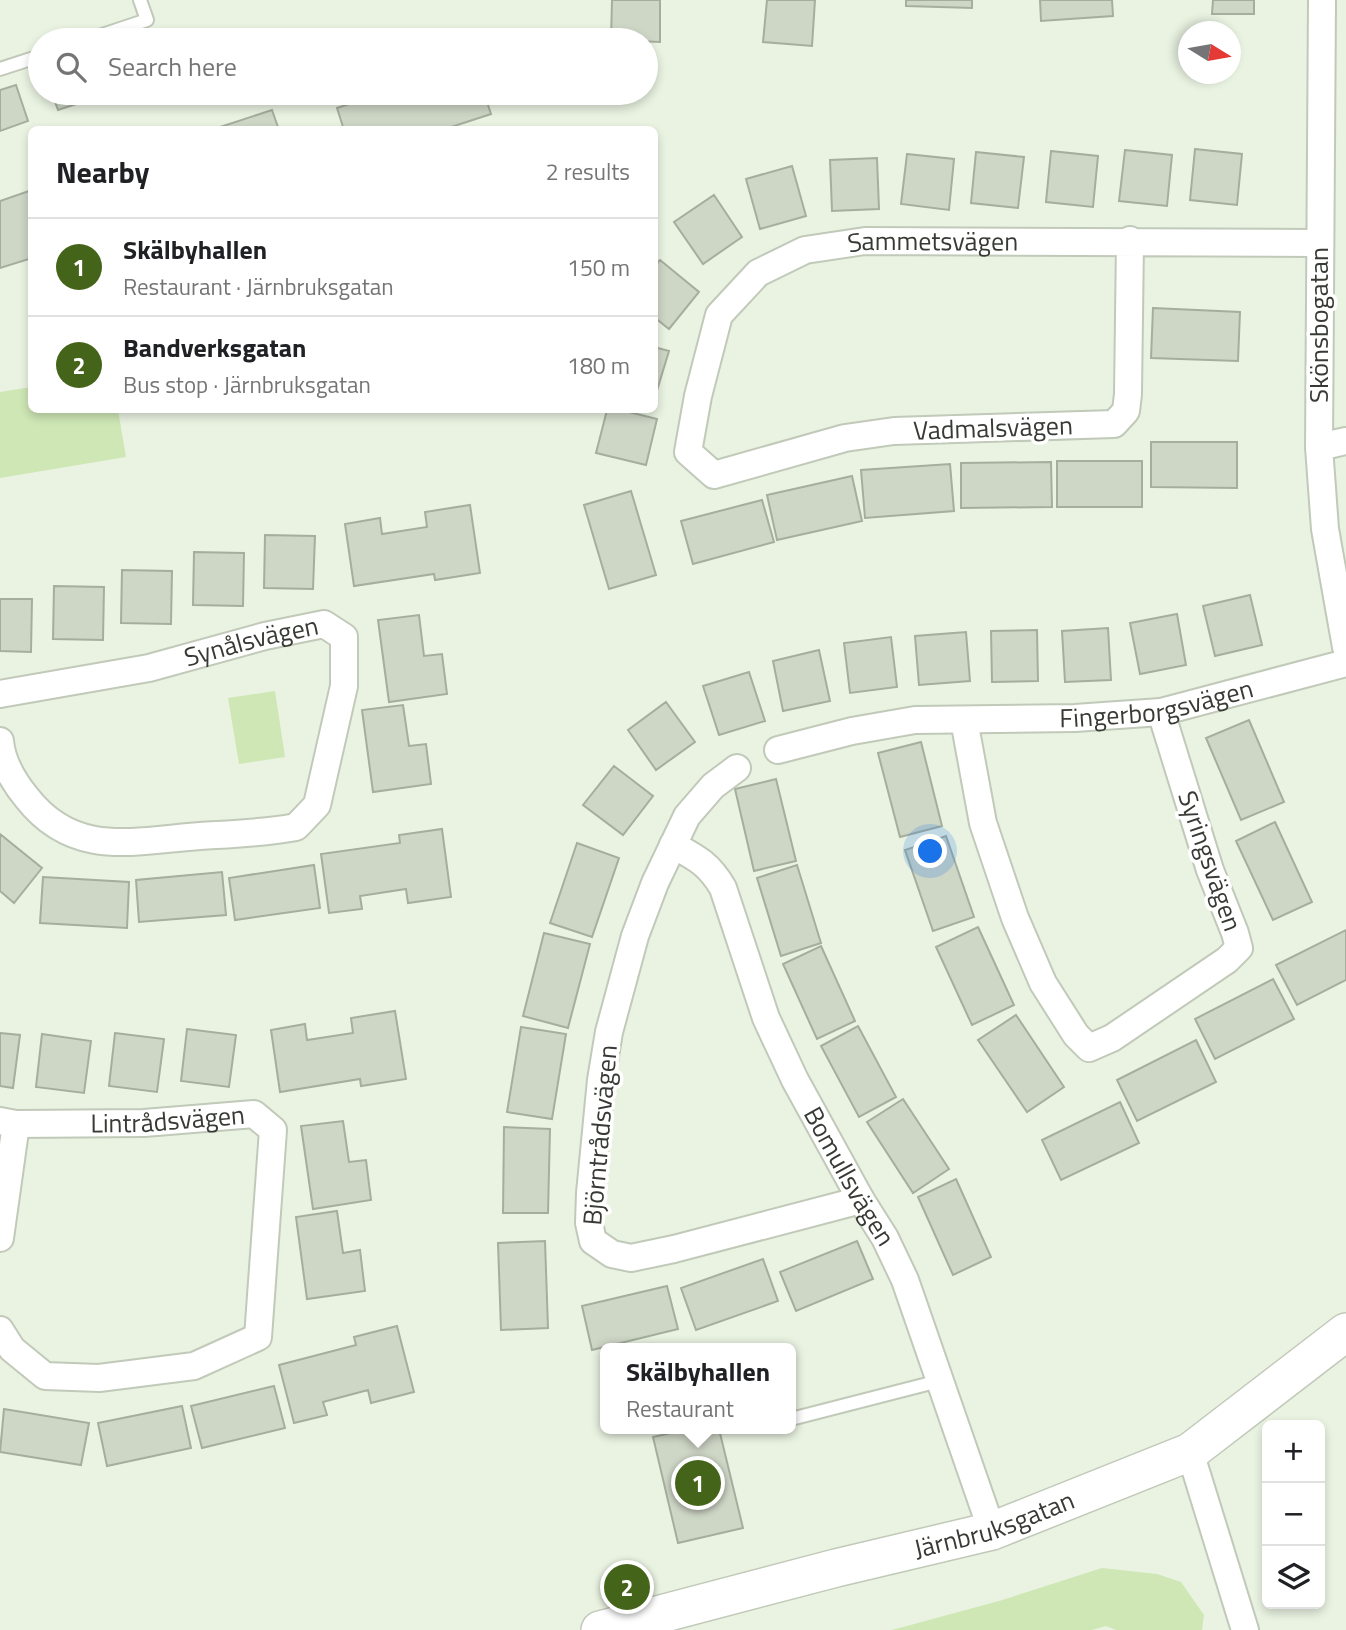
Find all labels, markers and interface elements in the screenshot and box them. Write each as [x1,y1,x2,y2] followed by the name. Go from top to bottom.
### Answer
[1178,21,1241,84] north arrow
[28,28,658,105] search box
[108,47,237,86] text: Search here
[52,48,90,86] icon: search
[56,149,149,195] text: Nearby
[546,154,630,189] text: 2 results
[845,221,1018,262] street label: Sammetsvägen
[123,230,267,269] text: Skälbyhallen
[1299,247,1338,403] street label: Skönsbogatan
[73,250,85,285] text: 1
[567,250,630,285] text: 150 m
[123,269,394,304] text: Restaurant · Järnbruksgatan
[123,328,306,367] text: Bandverksgatan
[73,348,85,383] text: 2
[567,348,630,383] text: 180 m
[123,367,371,402] text: Bus stop · Järnbruksgatan
[913,405,1073,450] street label: Vadmalsvägen
[180,606,322,676] street label: Synålsvägen
[1059,668,1257,737] street label: Fingerborgsvägen
[1168,785,1253,936] street label: Syringsvägen
[913,834,947,868] your location
[572,1043,627,1227] street label: Björntrådsvägen
[90,1095,246,1142] street label: Lintrådsvägen
[794,1099,905,1253] street label: Bomullsvägen
[600,1343,796,1434] popup
[626,1352,770,1391] text: Skälbyhallen
[626,1391,734,1426] text: Restaurant
[1262,1420,1325,1609] map controls
[1262,1420,1325,1483] button: +
[675,1457,721,1509] pin: 1
[910,1480,1080,1568] street label: Järnbruksgatan
[1262,1483,1325,1546] button: −
[1262,1546,1325,1609] button: layers
[604,1561,650,1613] pin: 2

